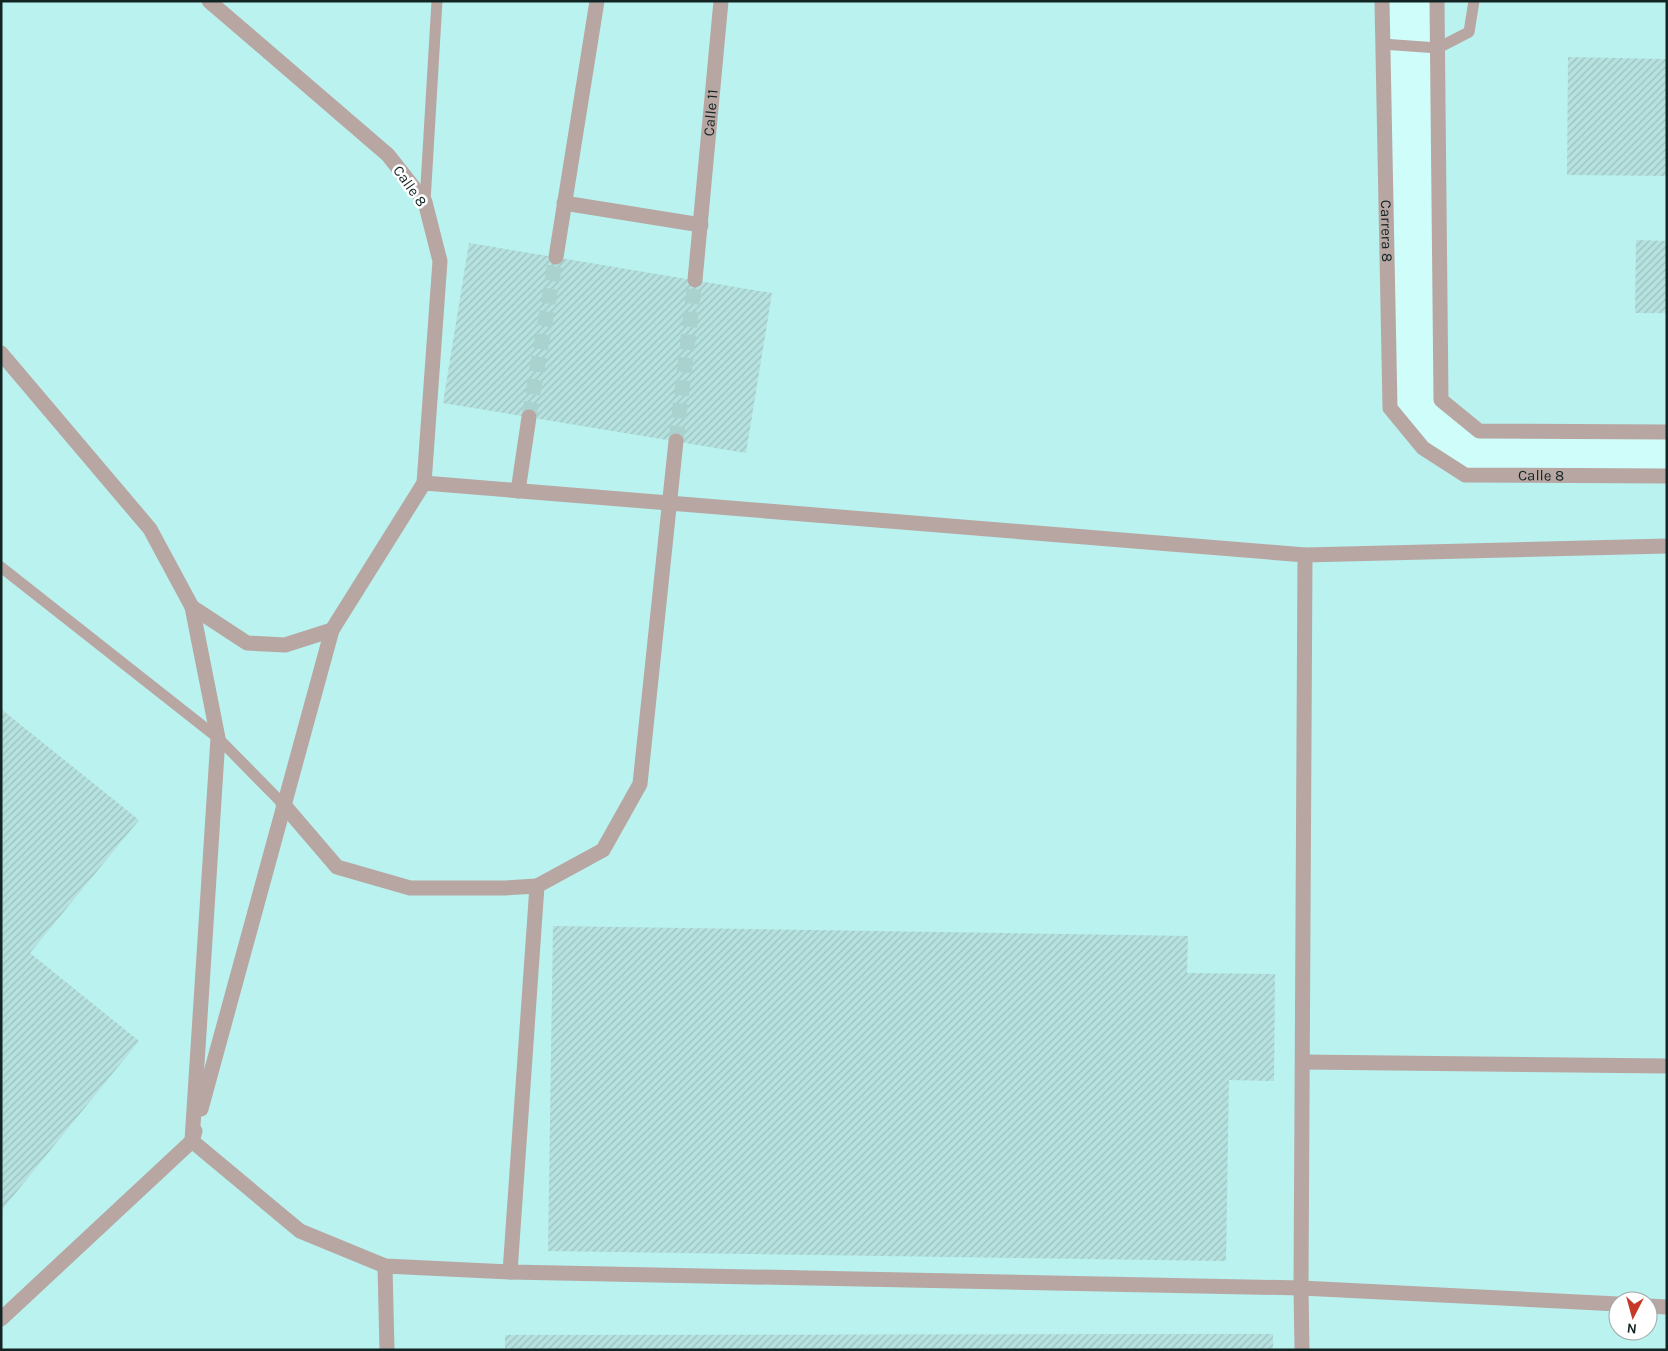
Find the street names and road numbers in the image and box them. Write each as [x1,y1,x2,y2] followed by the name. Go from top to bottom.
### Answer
[699,88,722,137] street label: Calle 11
[389,162,431,210] street label: Calle 8
[1377,200,1396,262] street label: Carrera 8
[1518,466,1564,484] street label: Calle 8

